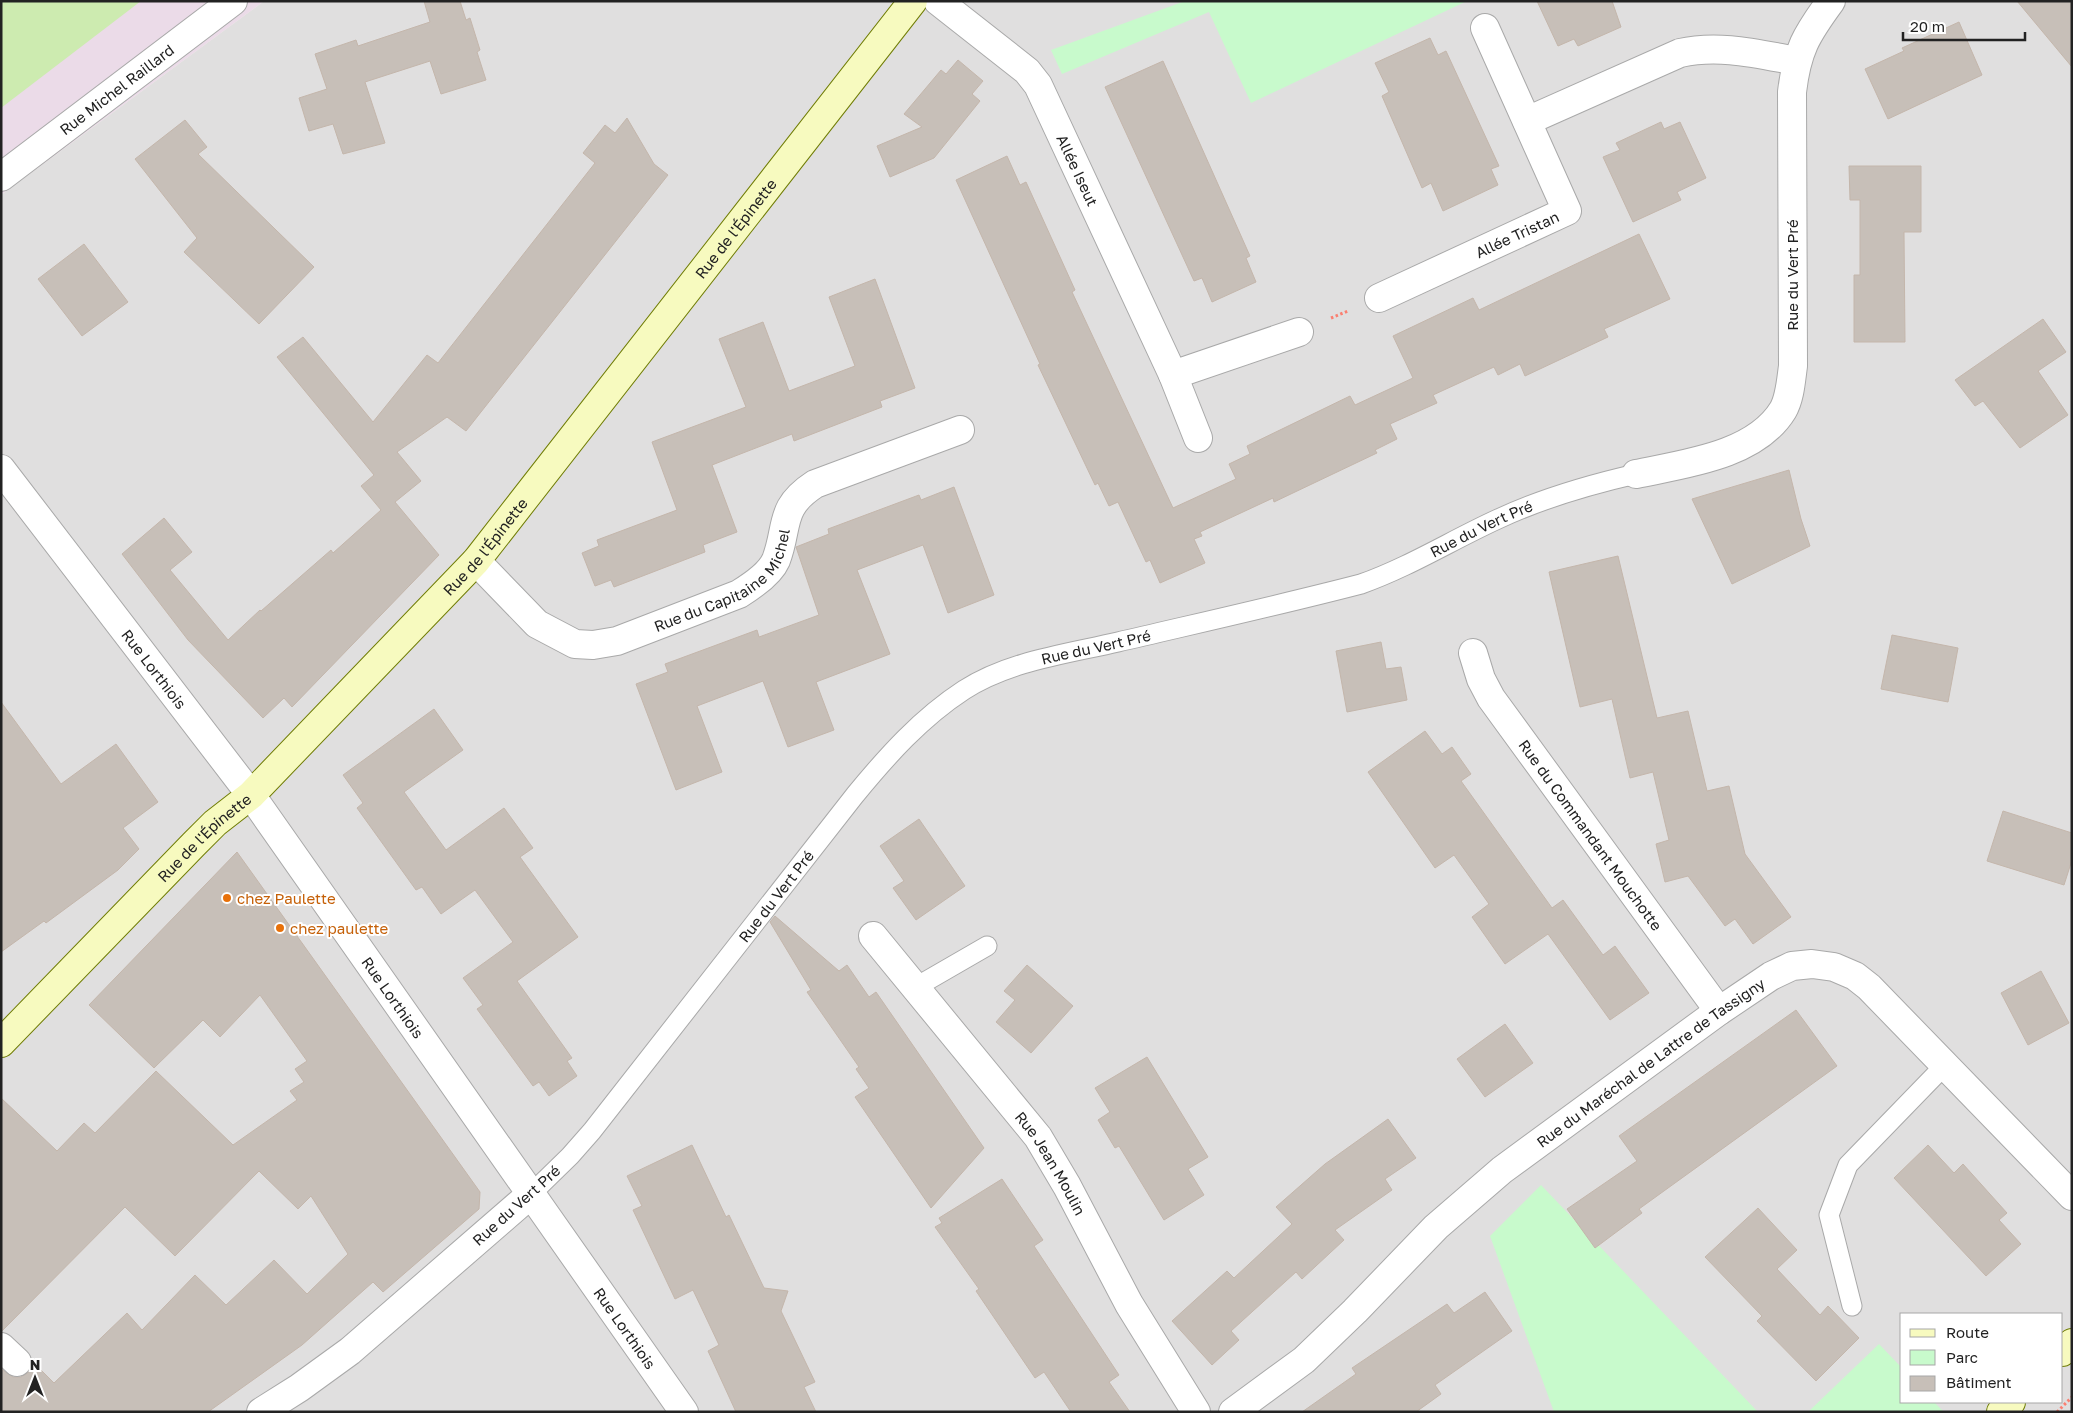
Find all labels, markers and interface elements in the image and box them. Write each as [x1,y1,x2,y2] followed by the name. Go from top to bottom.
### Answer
[1903,10,2026,42] scale bar
[1910,17,1945,35] text: 20 m
[56,40,177,138] street label: Rue Michel Raillard
[1053,132,1102,209] street label: Allée Iseut
[691,175,780,282] street label: Rue de l'Épinette
[1472,207,1562,261] street label: Allée Tristan
[1783,219,1801,331] street label: Rue du Vert Pré
[439,494,531,599] street label: Rue de l'Épinette
[1427,496,1535,561] street label: Rue du Vert Pré
[651,527,793,635] street label: Rue du Capitaine Michel
[118,626,191,712] street label: Rue Lorthiois
[1039,626,1153,668] street label: Rue du Vert Pré
[1515,736,1666,934] street label: Rue du Commandant Mouchotte
[153,789,255,885] street label: Rue de l'Épinette
[734,846,817,946] street label: Rue du Vert Pré
[237,889,336,907] place label: chez Paulette
[221,892,233,904] marker: chez Paulette
[290,919,388,937] place label: chez paulette
[274,922,286,934] marker: chez paulette
[358,953,428,1042] street label: Rue Lorthiois
[1533,974,1768,1151] street label: Rue du Maréchal de Lattre de Tassigny
[1012,1108,1090,1218] street label: Rue Jean Moulin
[469,1161,564,1249] street label: Rue du Vert Pré
[590,1284,660,1372] street label: Rue Lorthiois
[1900,1313,2063,1403] legend
[1946,1323,1989,1341] text: Route
[1946,1348,1978,1366] text: Parc
[10,1353,60,1403] north arrow
[30,1356,40,1373] text: N
[1946,1373,2011,1391] text: Bâtiment

